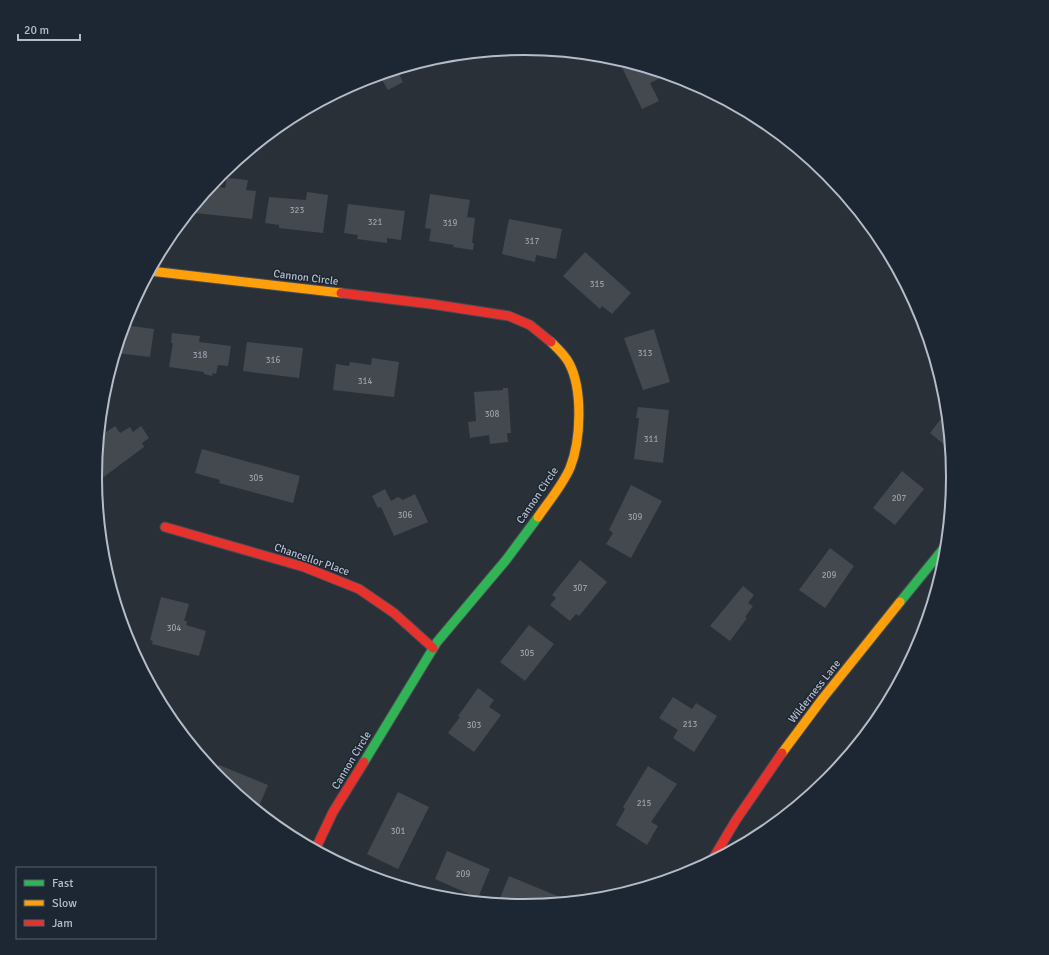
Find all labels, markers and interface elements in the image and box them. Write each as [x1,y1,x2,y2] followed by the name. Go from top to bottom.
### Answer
[18,16,80,42] scale bar
[24,23,49,38] text: 20 m
[290,205,304,216] house number: 323
[368,217,382,228] house number: 321
[443,218,457,229] house number: 319
[525,236,539,247] house number: 317
[273,267,339,288] street label: Cannon Circle
[590,279,604,290] house number: 315
[638,348,652,359] house number: 313
[193,350,207,361] house number: 318
[266,355,280,366] house number: 316
[358,376,372,387] house number: 314
[485,409,499,420] house number: 308
[644,434,658,445] house number: 311
[514,464,561,526] street label: Cannon Circle
[249,473,263,484] house number: 305
[892,493,906,504] house number: 207
[398,510,412,521] house number: 306
[628,512,642,523] house number: 309
[272,540,351,578] street label: Chancellor Place
[822,570,836,581] house number: 209
[573,583,587,594] house number: 307
[167,623,181,634] house number: 304
[520,648,534,659] house number: 305
[786,657,843,726] street label: Wilderness Lane
[683,719,697,730] house number: 213
[467,720,481,731] house number: 303
[329,729,374,792] street label: Cannon Circle
[637,798,651,809] house number: 215
[391,826,405,837] house number: 301
[16,867,156,939] legend
[456,869,470,880] house number: 209
[52,876,73,891] text: Fast
[52,896,77,911] text: Slow
[52,916,73,931] text: Jam

